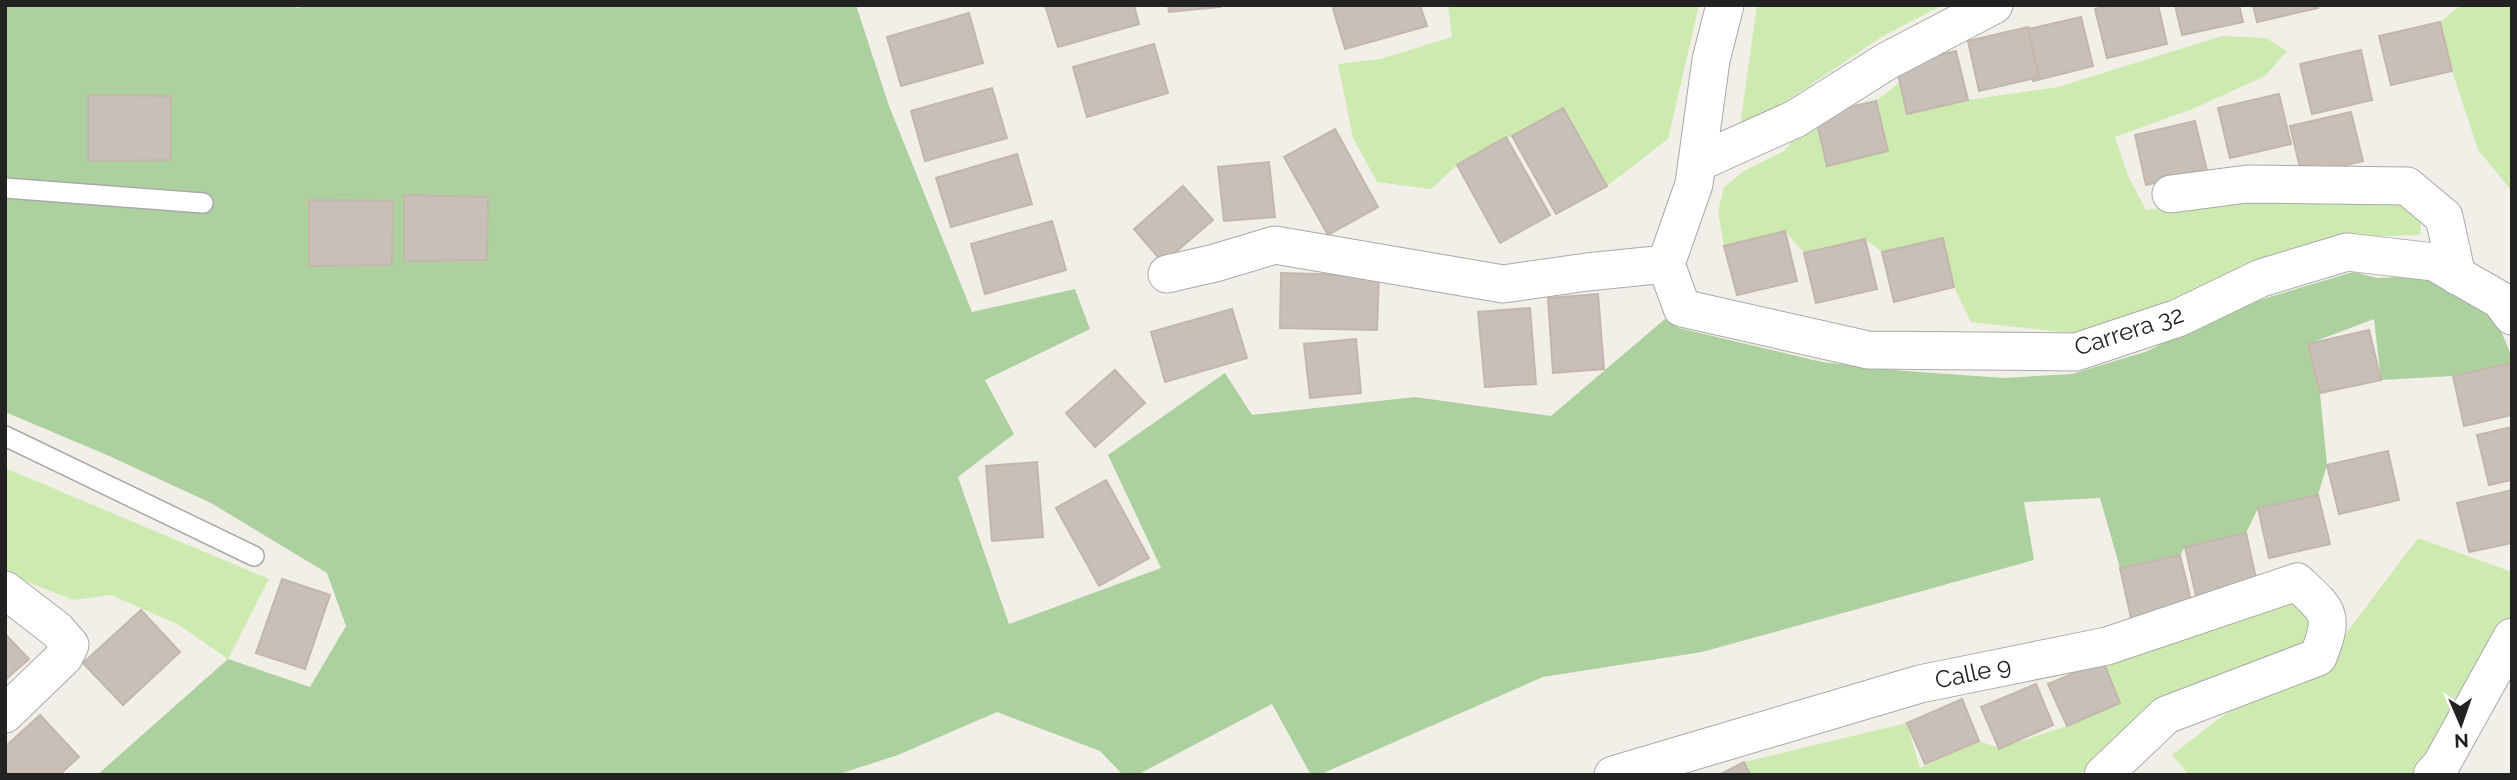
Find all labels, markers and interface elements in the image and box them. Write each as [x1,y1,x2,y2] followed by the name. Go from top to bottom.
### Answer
[2071,299,2187,362] street label: Carrera 32
[1932,650,2014,695] street label: Calle 9
[2426,689,2496,759] north arrow
[2454,730,2469,752] text: N

